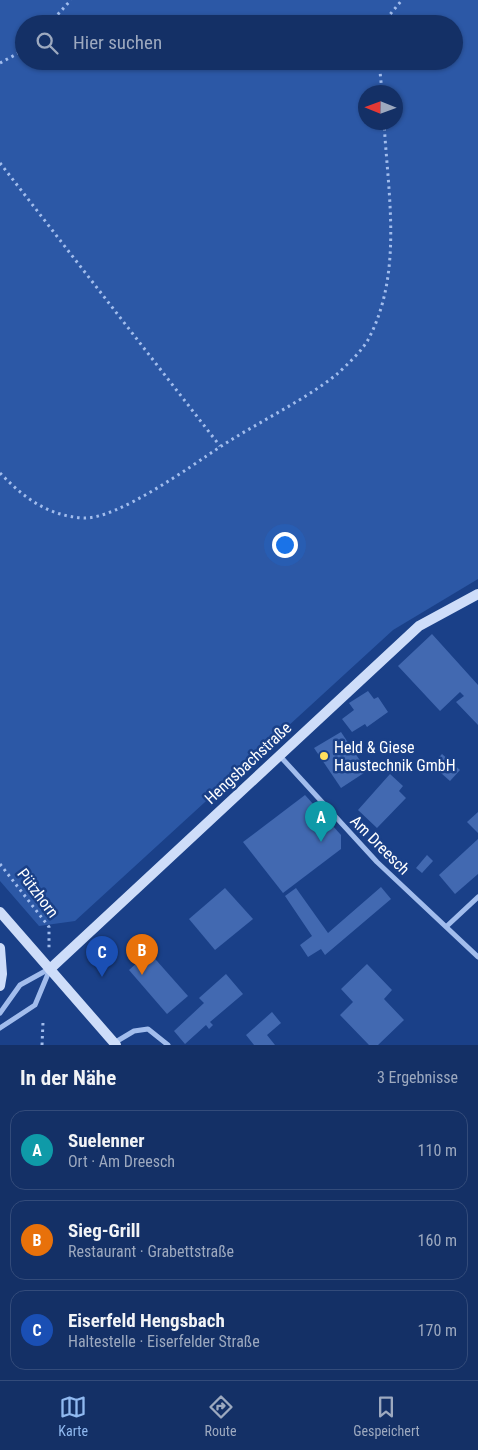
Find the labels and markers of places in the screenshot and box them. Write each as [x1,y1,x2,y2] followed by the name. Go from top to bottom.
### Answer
[334,738,456,775] place label: Held & Giese Haustechnik GmbH
[318,750,330,762] marker: Held & Giese Haustechnik GmbH
[305,801,337,842] pin: A
[126,934,158,975] pin: B
[86,936,118,977] pin: C

